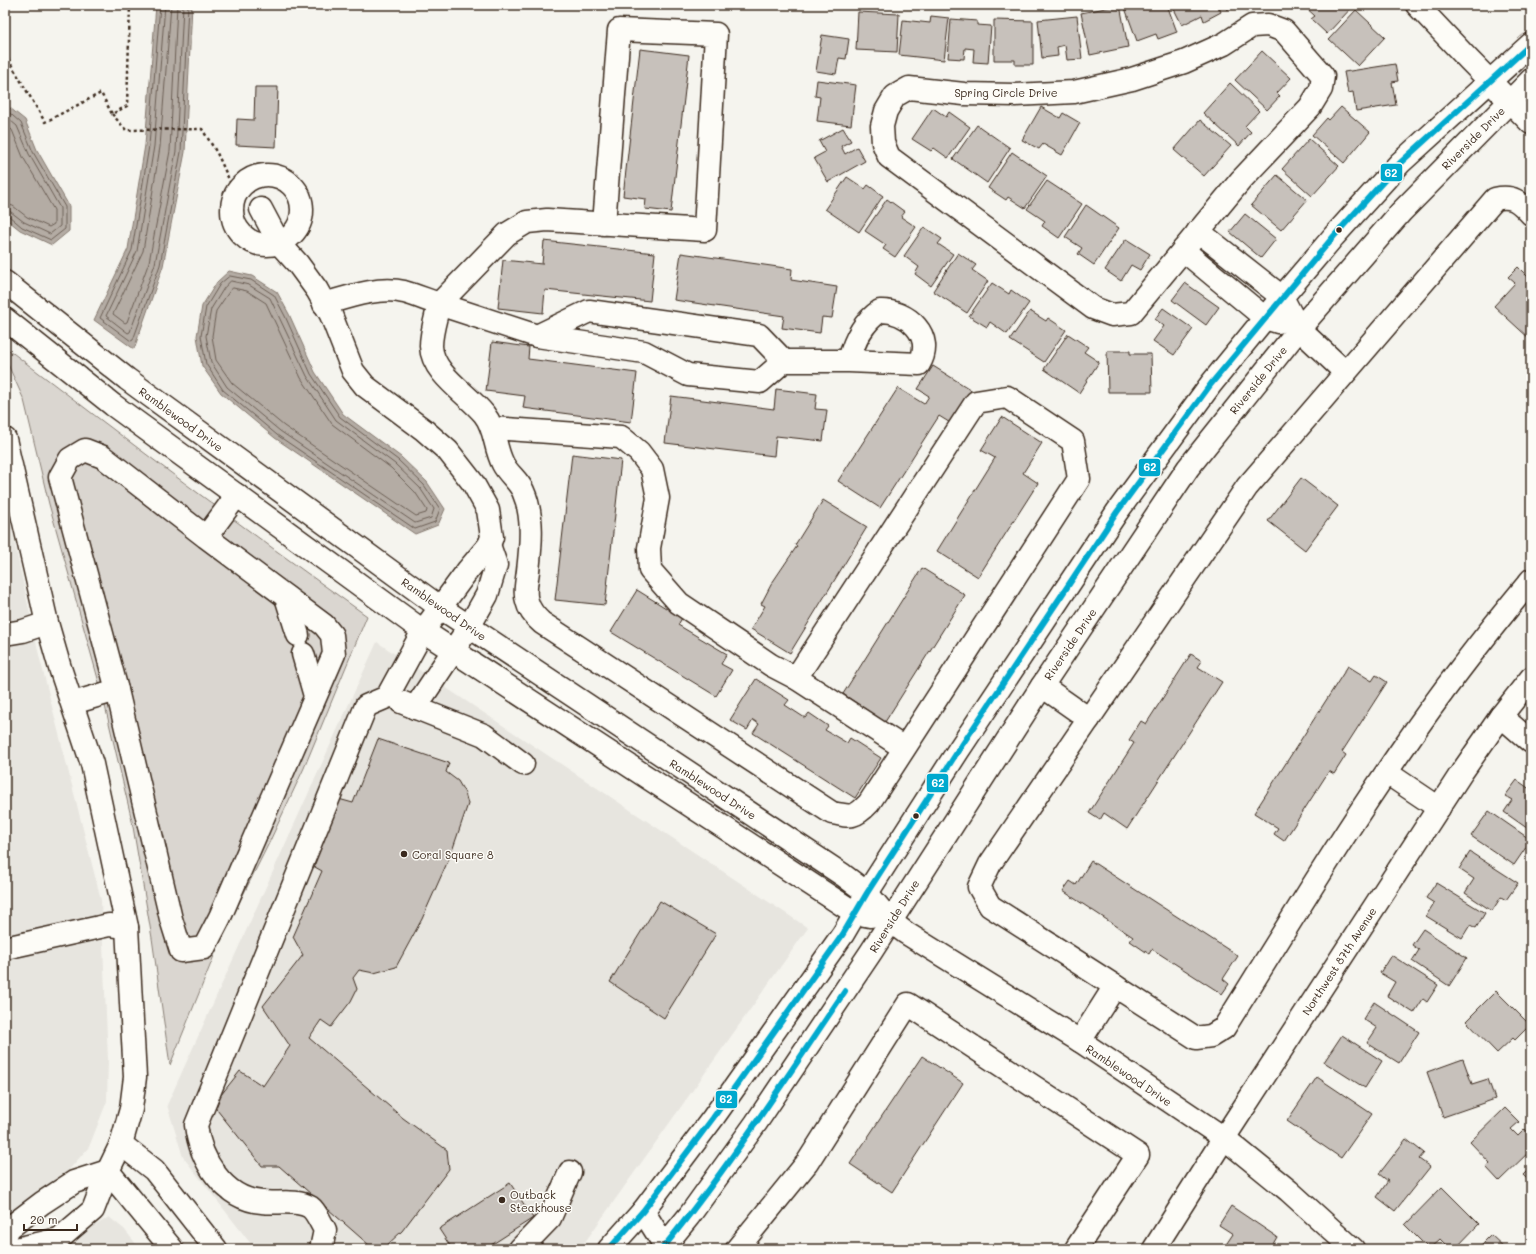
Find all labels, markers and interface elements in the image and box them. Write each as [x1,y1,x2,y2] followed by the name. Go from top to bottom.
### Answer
[954,85,1058,100] street label: Spring Circle Drive
[1438,103,1508,173] street label: Riverside Drive
[1380,163,1403,182] line badge: 62
[1385,165,1397,180] text: 62
[1334,225,1344,235] unlabelled marker
[1226,343,1290,417] street label: Riverside Drive
[136,383,226,455] street label: Ramblewood Drive
[1138,458,1161,477] line badge: 62
[1144,459,1156,474] text: 62
[399,574,490,644] street label: Ramblewood Drive
[1040,605,1100,683] street label: Riverside Drive
[667,755,759,823] street label: Ramblewood Drive
[926,773,949,793] line badge: 62
[932,775,944,790] text: 62
[911,811,921,821] unlabelled marker
[412,847,494,862] place label: Coral Square 8
[399,849,409,859] marker: Coral Square 8
[865,876,923,955] street label: Riverside Drive
[1298,904,1380,1018] street label: Northwest 87th Avenue
[1083,1041,1175,1109] street label: Ramblewood Drive
[715,1090,738,1109] line badge: 62
[720,1091,732,1106] text: 62
[510,1187,572,1215] place label: Outback Steakhouse
[497,1195,507,1205] marker: Outback Steakhouse
[24,1206,77,1232] scale bar
[30,1211,58,1227] text: 20 m

